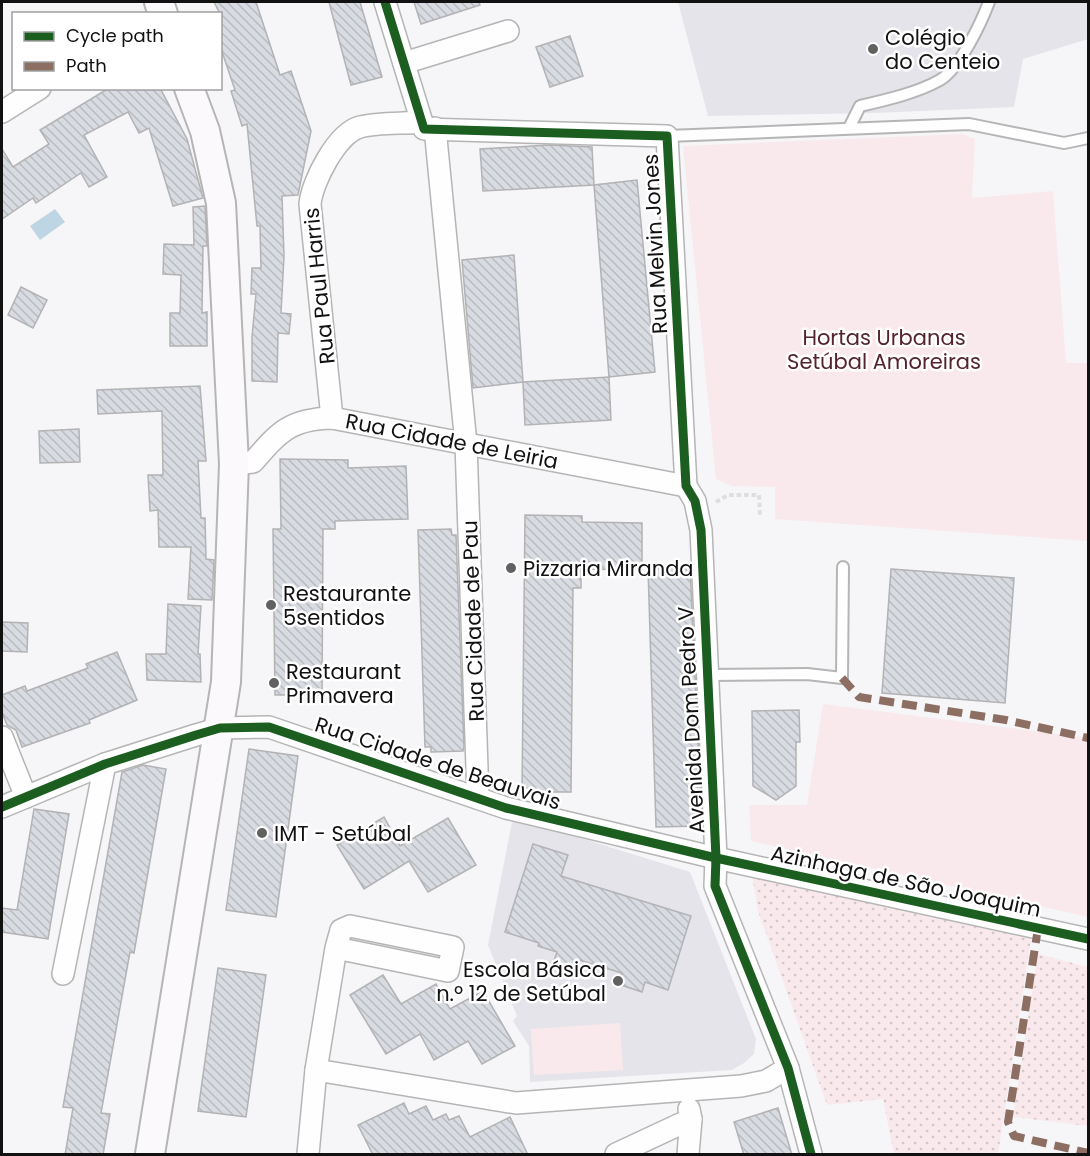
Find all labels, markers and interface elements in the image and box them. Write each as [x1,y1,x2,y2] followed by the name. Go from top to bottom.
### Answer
[12,12,222,90] legend
[66,23,164,48] text: Cycle path
[885,23,1000,76] place label: Colégio do Centeio
[866,42,880,56] marker: Colégio do Centeio
[66,53,107,78] text: Path
[636,153,674,335] street label: Rua Melvin Jones
[296,206,342,366] street label: Rua Paul Harris
[787,323,981,376] park label: Hortas Urbanas Setúbal Amoreiras
[343,406,561,476] street label: Rua Cidade de Leiria
[455,520,491,722] street label: Rua Cidade de Pau
[523,554,694,583] place label: Pizzaria Miranda
[504,561,518,575] marker: Pizzaria Miranda
[283,579,411,632] place label: Restaurante 5sentidos
[264,598,278,612] marker: Restaurante 5sentidos
[671,606,711,834] street label: Avenida Dom Pedro V
[286,657,401,710] place label: Restaurant Primavera
[267,676,281,690] marker: Restaurant Primavera
[311,709,565,817] street label: Rua Cidade de Beauvais
[274,819,411,848] place label: IMT - Setúbal
[255,826,269,840] marker: IMT - Setúbal
[768,838,1044,924] street label: Azinhaga de São Joaquim
[436,955,606,1008] place label: Escola Básica n.º 12 de Setúbal
[611,974,625,988] marker: Escola Básica n.º 12 de Setúbal

